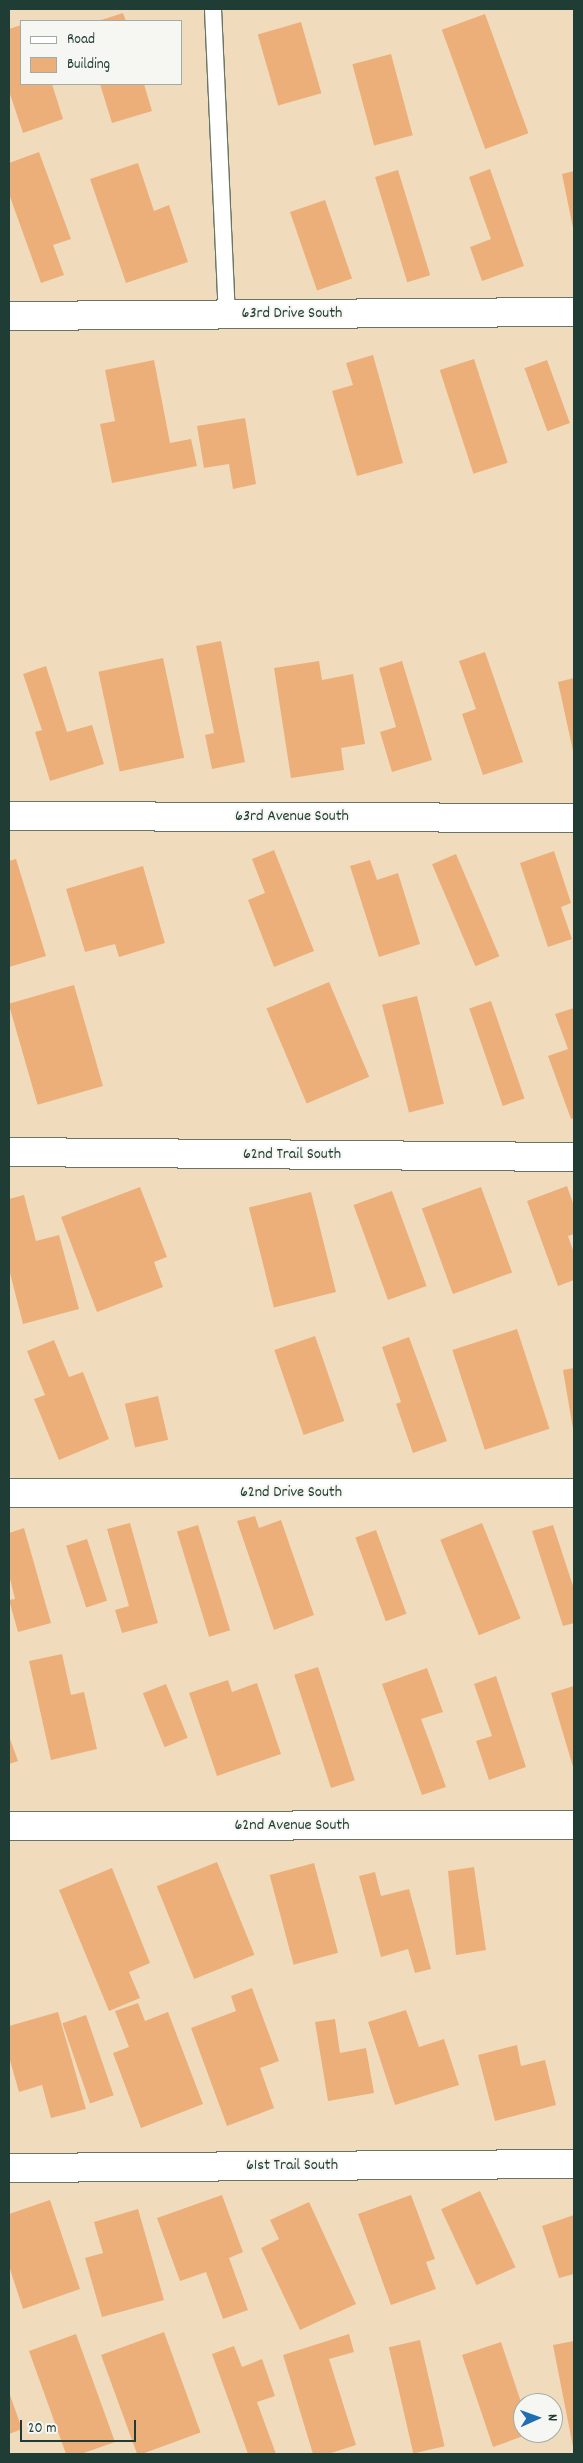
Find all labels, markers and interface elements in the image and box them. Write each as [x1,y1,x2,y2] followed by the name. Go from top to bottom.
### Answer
[20,20,182,85] legend
[67,29,95,51] text: Road
[67,54,110,76] text: Building
[242,304,342,324] street label: 63rd Drive South
[235,807,349,827] street label: 63rd Avenue South
[243,1145,341,1165] street label: 62nd Trail South
[240,1483,342,1503] street label: 62nd Drive South
[234,1816,350,1836] street label: 62nd Avenue South
[246,2156,338,2176] street label: 61st Trail South
[513,2393,563,2443] north arrow
[22,2410,139,2442] scale bar
[542,2414,562,2421] text: N
[28,2418,56,2440] text: 20 m

